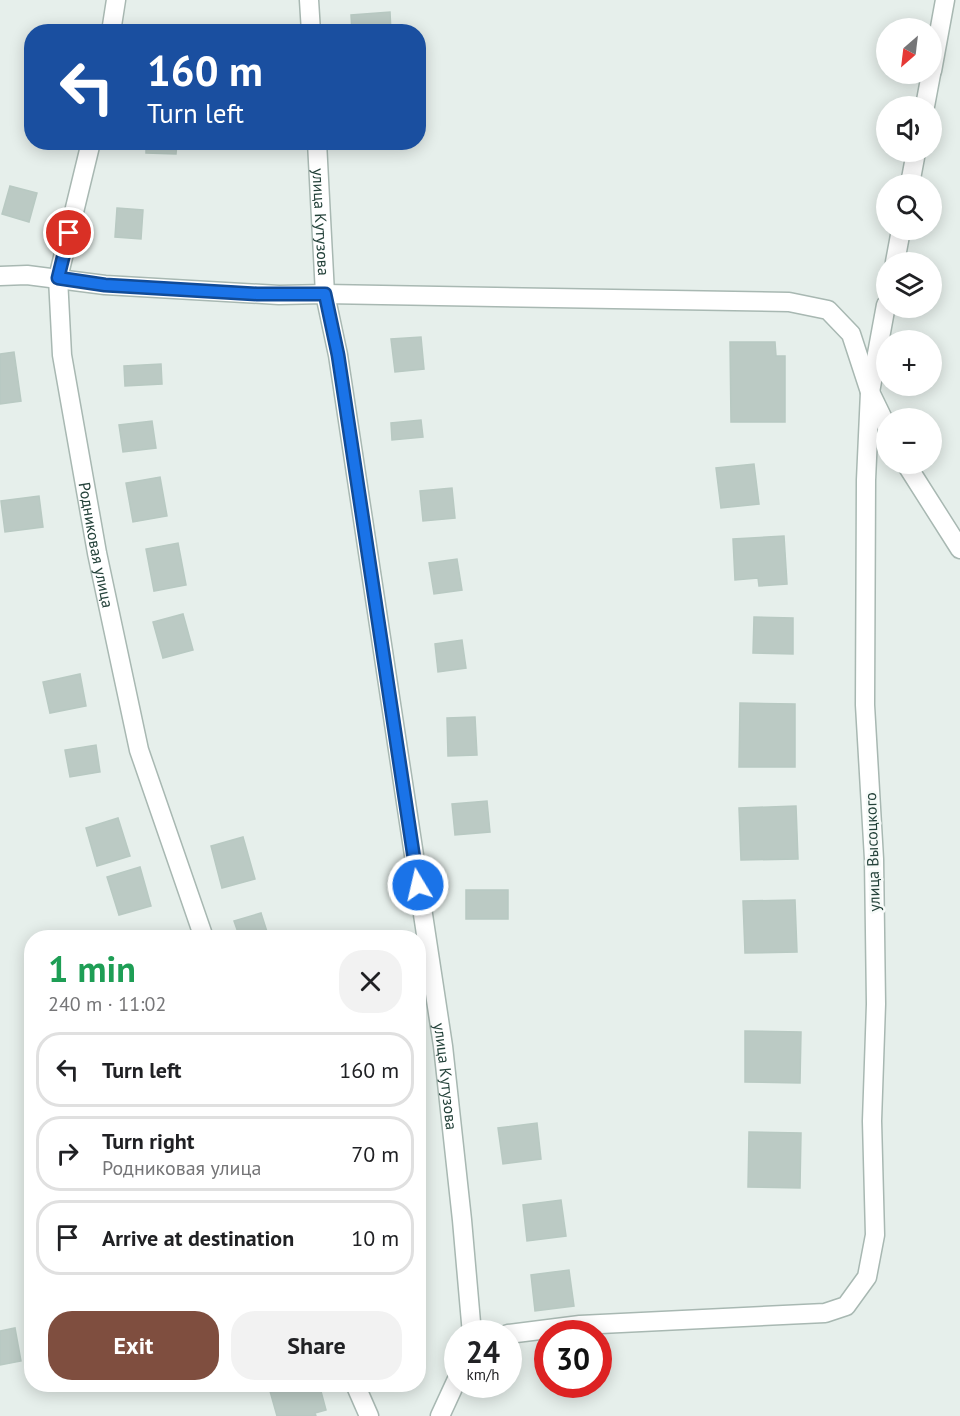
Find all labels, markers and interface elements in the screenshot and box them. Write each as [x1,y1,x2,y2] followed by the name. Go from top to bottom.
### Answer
[876,18,942,84] north arrow
[876,18,942,474] map controls
[147,43,263,98] text: 160 m
[48,48,126,126] icon: left
[147,96,244,130] text: Turn left
[876,96,942,162] button: sound
[308,168,334,276] street label: улица Кутузова
[876,174,942,240] button: search
[43,207,94,258] pin
[52,216,85,249] icon: arrive
[876,252,942,318] button: layers
[876,330,942,396] button: +
[876,408,942,474] button: −
[75,480,118,610] street label: Родниковая улица
[860,792,884,912] street label: улица Высоцкого
[386,853,450,917] position arrow
[48,945,136,992] text: 1 min
[339,950,402,1013] button: close
[48,991,166,1017] text: 240 m · 11:02
[430,1021,462,1131] street label: улица Кутузова
[51,1053,84,1086] icon: left
[102,1056,182,1084] text: Turn left
[339,1056,399,1084] text: 160 m
[102,1127,194,1155] text: Turn right
[51,1137,84,1170] icon: right
[351,1140,399,1168] text: 70 m
[102,1155,261,1181] text: Родниковая улица
[51,1221,84,1254] icon: arrive
[102,1224,294,1252] text: Arrive at destination
[351,1224,399,1252] text: 10 m
[48,1311,219,1380] button: Exit
[231,1311,402,1380] button: Share
[534,1320,612,1398] speed limit sign: 30
[466,1332,500,1371] text: 24
[467,1365,499,1384] text: km/h

